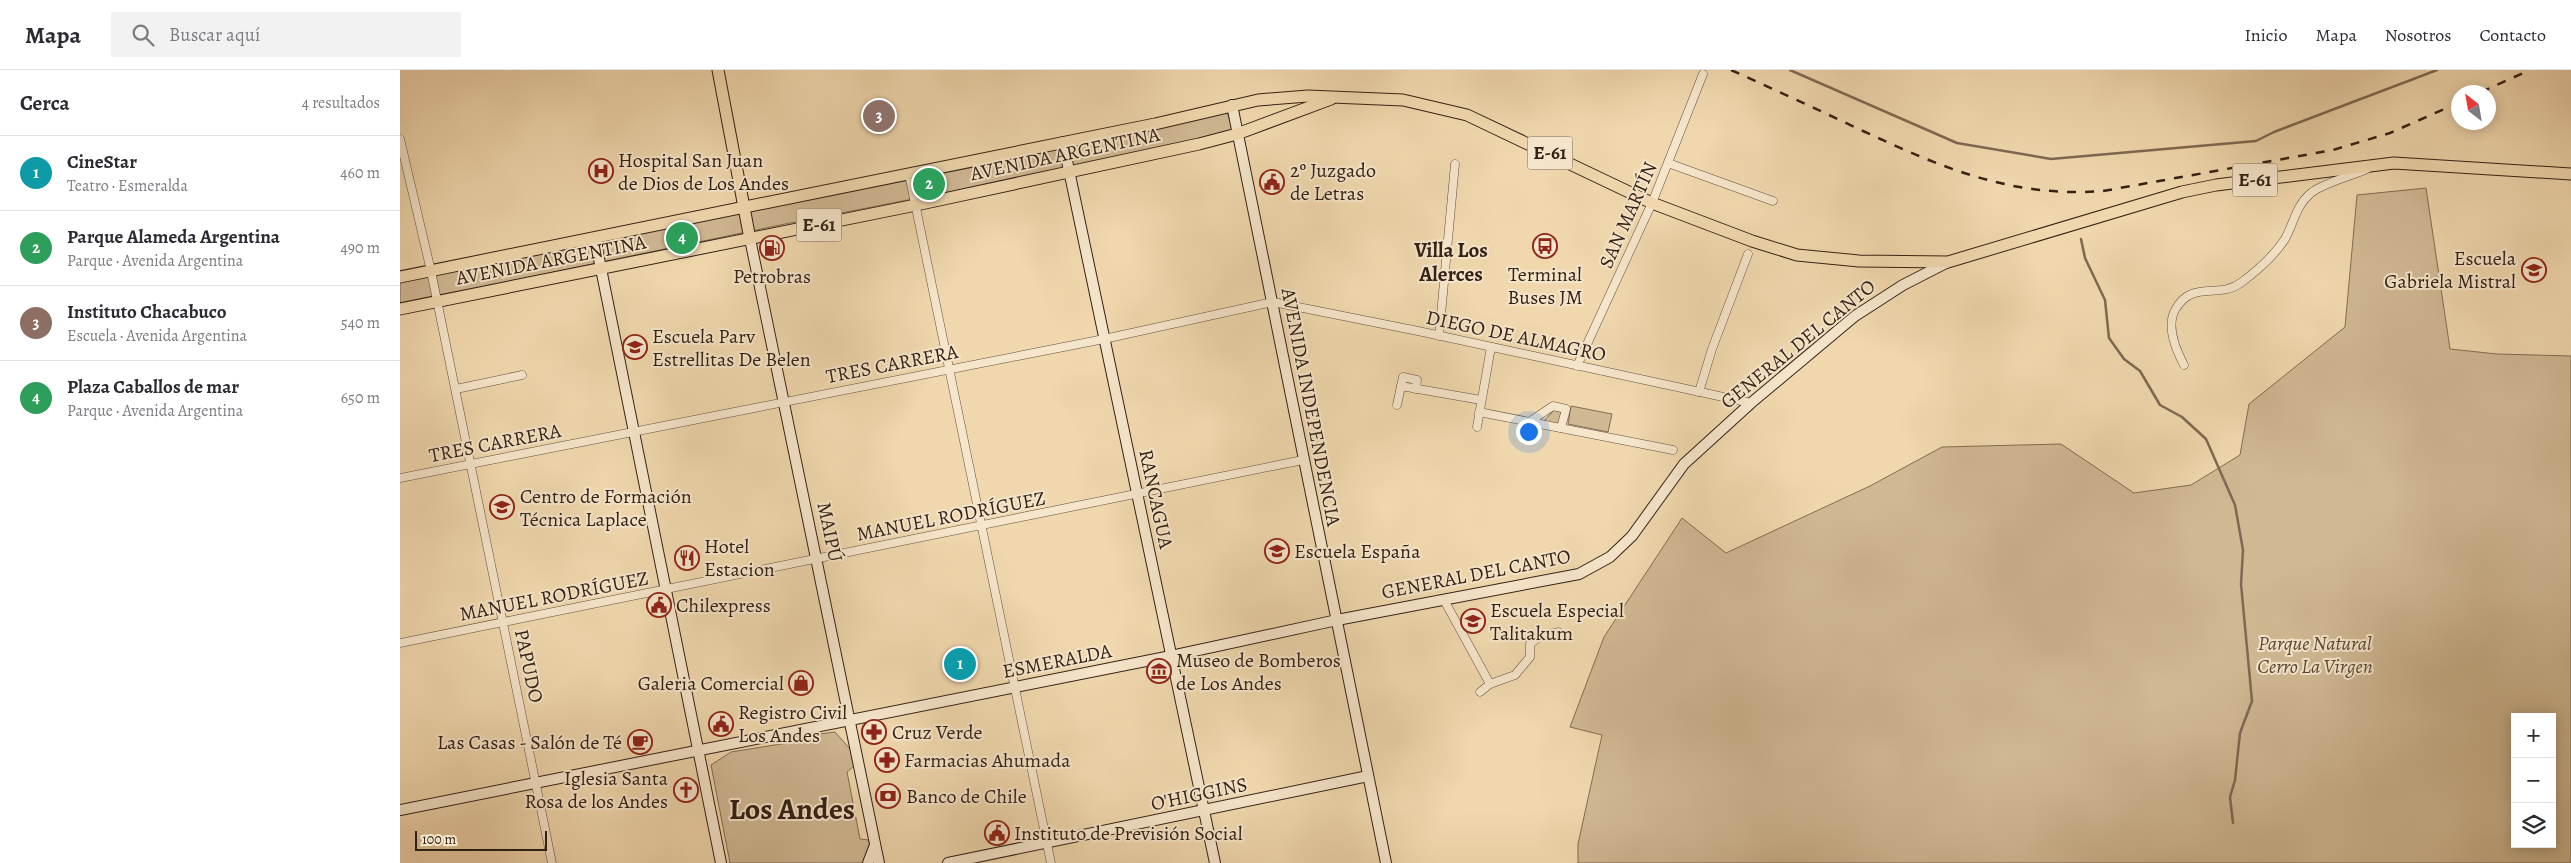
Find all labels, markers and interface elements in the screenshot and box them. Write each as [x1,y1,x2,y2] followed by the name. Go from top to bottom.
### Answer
[111,12,461,57] search box
[25,19,81,51] text: Mapa
[129,21,157,49] icon: search
[169,22,260,48] text: Buscar aquí
[2244,23,2287,47] text: Inicio
[2315,23,2357,47] text: Mapa
[2385,23,2451,47] text: Nosotros
[2479,23,2546,47] text: Contacto
[2451,85,2496,130] north arrow
[20,89,70,117] text: Cerca
[302,92,380,114] text: 4 resultados
[863,97,895,135] pin: 3
[967,121,1162,187] street label: AVENIDA ARGENTINA
[1528,136,1572,170] road number: E-61
[618,147,789,197] place label: Hospital San Juan de Dios de Los Andes
[67,149,137,175] text: CineStar
[1290,157,1376,207] place label: 2º Juzgado de Letras
[1592,157,1664,273] street label: SAN MARTÍN
[588,158,614,184] hospital icon: Hospital San Juan de Dios de Los Andes
[33,162,39,184] text: 1
[340,162,380,184] text: 460 m
[2232,164,2278,196] road number: E-61
[913,165,945,203] pin: 2
[1259,169,1285,195] public building icon: 2º Juzgado de Letras
[67,175,188,197] text: Teatro · Esmeralda
[796,208,842,242] road number: E-61
[666,219,698,257] pin: 4
[67,224,280,250] text: Parque Alameda Argentina
[453,228,649,292] street label: AVENIDA ARGENTINA
[1532,233,1558,259] bus stop icon: Terminal Buses JM
[759,235,785,261] fuel station icon: Petrobras
[1413,236,1488,288] district label: Villa Los Alerces
[32,237,40,259] text: 2
[340,237,380,259] text: 490 m
[2384,245,2517,295] place label: Escuela Gabriela Mistral
[67,250,243,272] text: Parque · Avenida Argentina
[2521,257,2547,283] school or university icon: Escuela Gabriela Mistral
[1507,261,1583,311] place label: Terminal Buses JM
[733,263,811,290] place label: Petrobras
[1715,273,1881,415] street label: GENERAL DEL CANTO
[1274,285,1347,529] street label: AVENIDA INDEPENDENCIA
[67,299,227,325] text: Instituto Chacabuco
[1424,304,1609,368] street label: DIEGO DE ALMAGRO
[33,312,39,334] text: 3
[341,312,380,334] text: 540 m
[652,323,811,373] place label: Escuela Parv Estrellitas De Belen
[67,325,247,347] text: Escuela · Avenida Argentina
[622,334,648,360] school or university icon: Escuela Parv Estrellitas De Belen
[824,338,961,390] street label: TRES CARRERA
[67,374,239,400] text: Plaza Caballos de mar
[32,387,40,409] text: 4
[341,387,380,409] text: 650 m
[67,400,243,422] text: Parque · Avenida Argentina
[427,417,564,469] street label: TRES CARRERA
[1516,419,1542,445] your location
[1132,447,1180,551] street label: RANCAGUA
[520,483,692,533] place label: Centro de Formación Técnica Laplace
[854,484,1048,548] street label: MANUEL RODRÍGUEZ
[489,494,515,520] school or university icon: Centro de Formación Técnica Laplace
[811,500,849,564] street label: MAIPÚ
[704,533,775,583] place label: Hotel Estacion
[1264,538,1290,564] school or university icon: Escuela España
[1294,538,1421,565] place label: Escuela España
[1379,542,1573,606] street label: GENERAL DEL CANTO
[674,545,700,571] restaurant icon: Hotel Estacion
[457,564,651,628] street label: MANUEL RODRÍGUEZ
[646,592,672,618] public building icon: Chilexpress
[676,592,771,619] place label: Chilexpress
[1490,597,1624,647] place label: Escuela Especial Talitakum
[1460,608,1486,634] school or university icon: Escuela Especial Talitakum
[508,627,550,706] street label: PAPUDO
[2257,630,2373,680] park label: Parque Natural Cerro La Virgen
[1000,637,1114,685] street label: ESMERALDA
[944,645,976,683] pin: 1
[1176,647,1341,697] place label: Museo de Bomberos de Los Andes
[1146,658,1172,684] museum icon: Museo de Bomberos de Los Andes
[638,670,784,697] place label: Galeria Comercial
[788,670,814,696] shop icon: Galeria Comercial
[738,699,847,749] place label: Registro Civil Los Andes
[708,711,734,737] public building icon: Registro Civil Los Andes
[2511,713,2556,848] map controls
[2511,713,2556,758] button: +
[861,719,887,745] pharmacy icon: Cruz Verde
[892,719,983,746] place label: Cruz Verde
[437,729,622,756] place label: Las Casas - Salón de Té
[627,729,653,755] cafe icon: Las Casas - Salón de Té
[874,747,900,773] pharmacy icon: Farmacias Ahumada
[904,747,1071,774] place label: Farmacias Ahumada
[2511,758,2556,803] button: −
[525,765,669,815] place label: Iglesia Santa Rosa de los Andes
[1148,771,1250,817] street label: O'HIGGINS
[673,777,699,803] church icon: Iglesia Santa Rosa de los Andes
[875,783,901,809] bank icon: Banco de Chile
[906,783,1027,810] place label: Banco de Chile
[729,789,855,829] district label: Los Andes
[2511,803,2556,848] button: layers
[984,820,1010,846] public building icon: Instituto de Previsión Social
[1014,820,1243,847] place label: Instituto de Previsión Social
[415,828,548,851] scale bar
[422,830,456,849] text: 100 m

